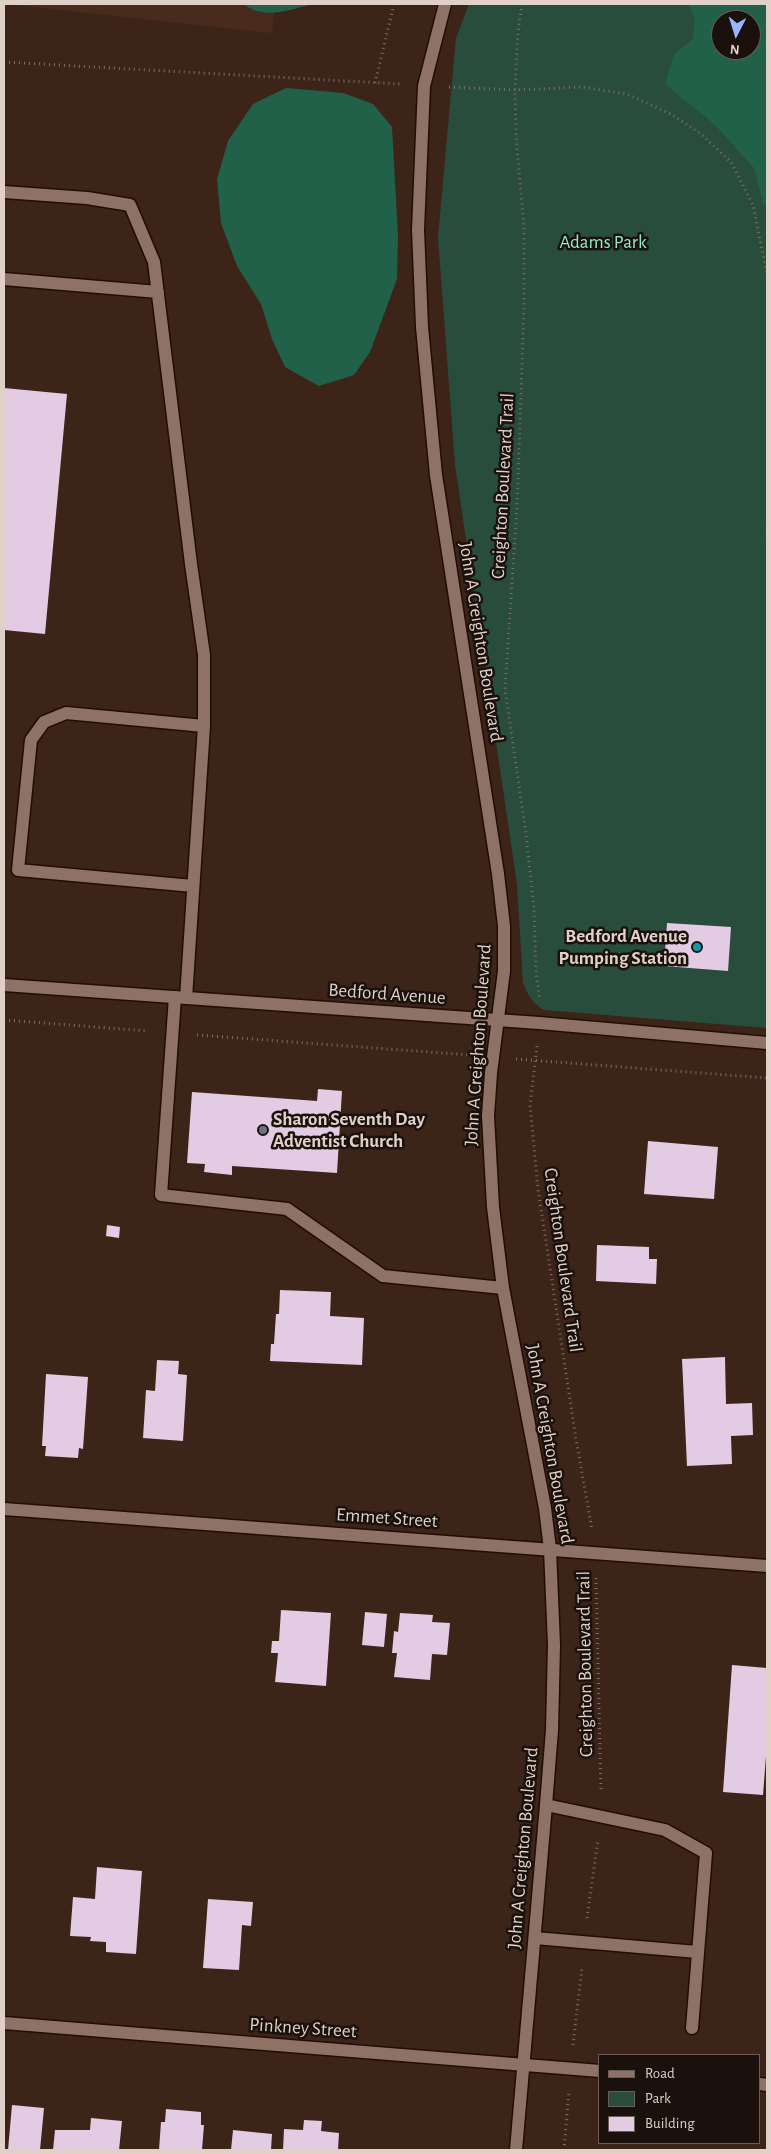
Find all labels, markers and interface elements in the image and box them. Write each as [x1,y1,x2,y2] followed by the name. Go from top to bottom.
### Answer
[711,10,761,60] north arrow
[729,42,740,56] text: N
[559,231,647,253] park label: Adams Park
[487,393,519,579] street label: Creighton Boulevard Trail
[454,540,508,744] street label: John A Creighton Boulevard
[559,925,687,969] place label: Bedford Avenue Pumping Station
[691,941,703,953] marker: Bedford Avenue Pumping Station
[460,943,496,1147] street label: John A Creighton Boulevard
[328,979,446,1009] street label: Bedford Avenue
[273,1108,425,1152] place label: Sharon Seventh Day Adventist Church
[257,1124,269,1136] marker: Sharon Seventh Day Adventist Church
[539,1166,587,1354] street label: Creighton Boulevard Trail
[521,1342,579,1546] street label: John A Creighton Boulevard
[335,1503,439,1533] street label: Emmet Street
[572,1571,598,1757] street label: Creighton Boulevard Trail
[503,1746,543,1950] street label: John A Creighton Boulevard
[249,2013,357,2043] street label: Pinkney Street
[598,2054,761,2144] legend
[645,2066,675,2081] text: Road
[645,2091,671,2106] text: Park
[645,2116,695,2131] text: Building

